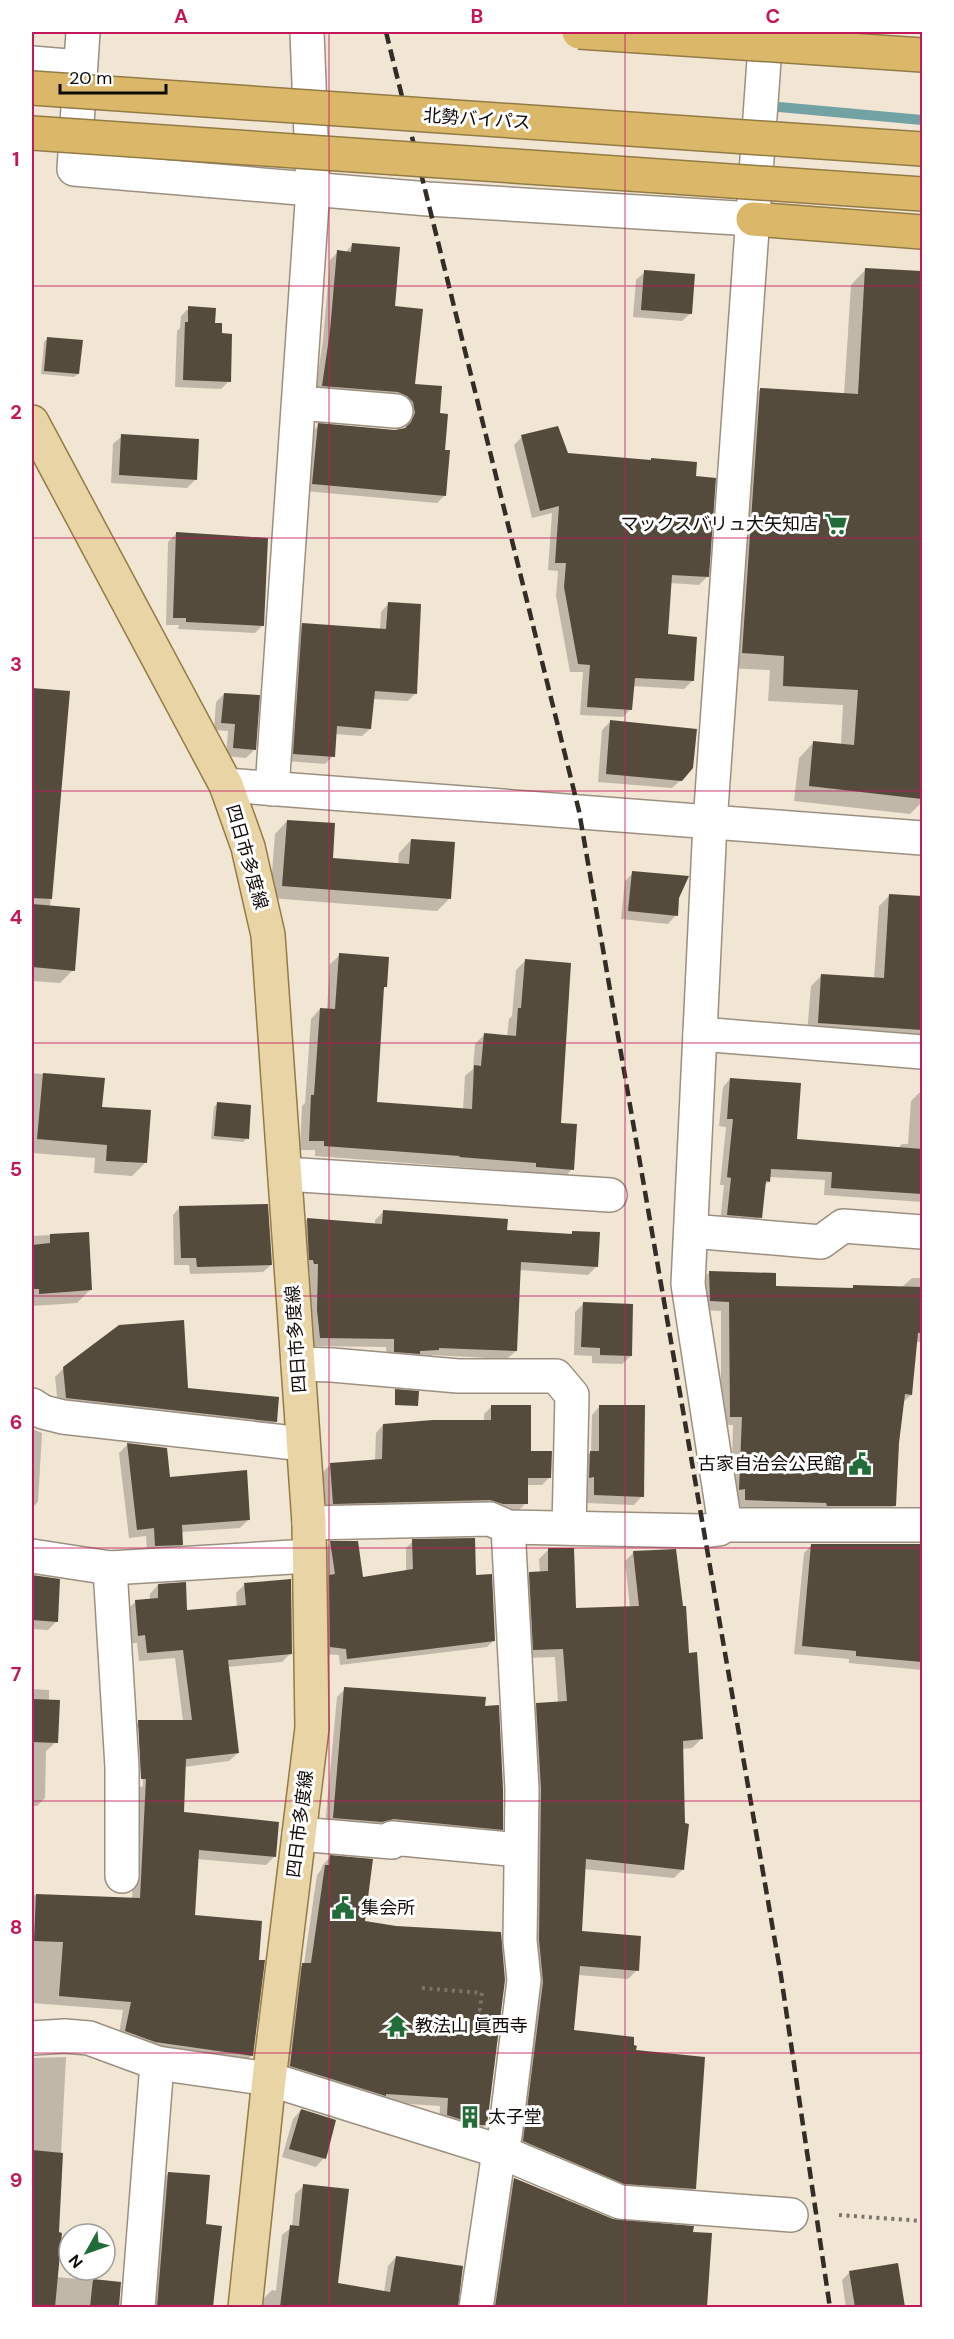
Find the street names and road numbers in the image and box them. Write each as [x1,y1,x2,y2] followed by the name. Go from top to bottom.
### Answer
[422,103,532,135] street label: 北勢バイパス
[221,802,273,912] street label: 四日市多度線
[280,1284,312,1394] street label: 四日市多度線
[282,1769,318,1879] street label: 四日市多度線

